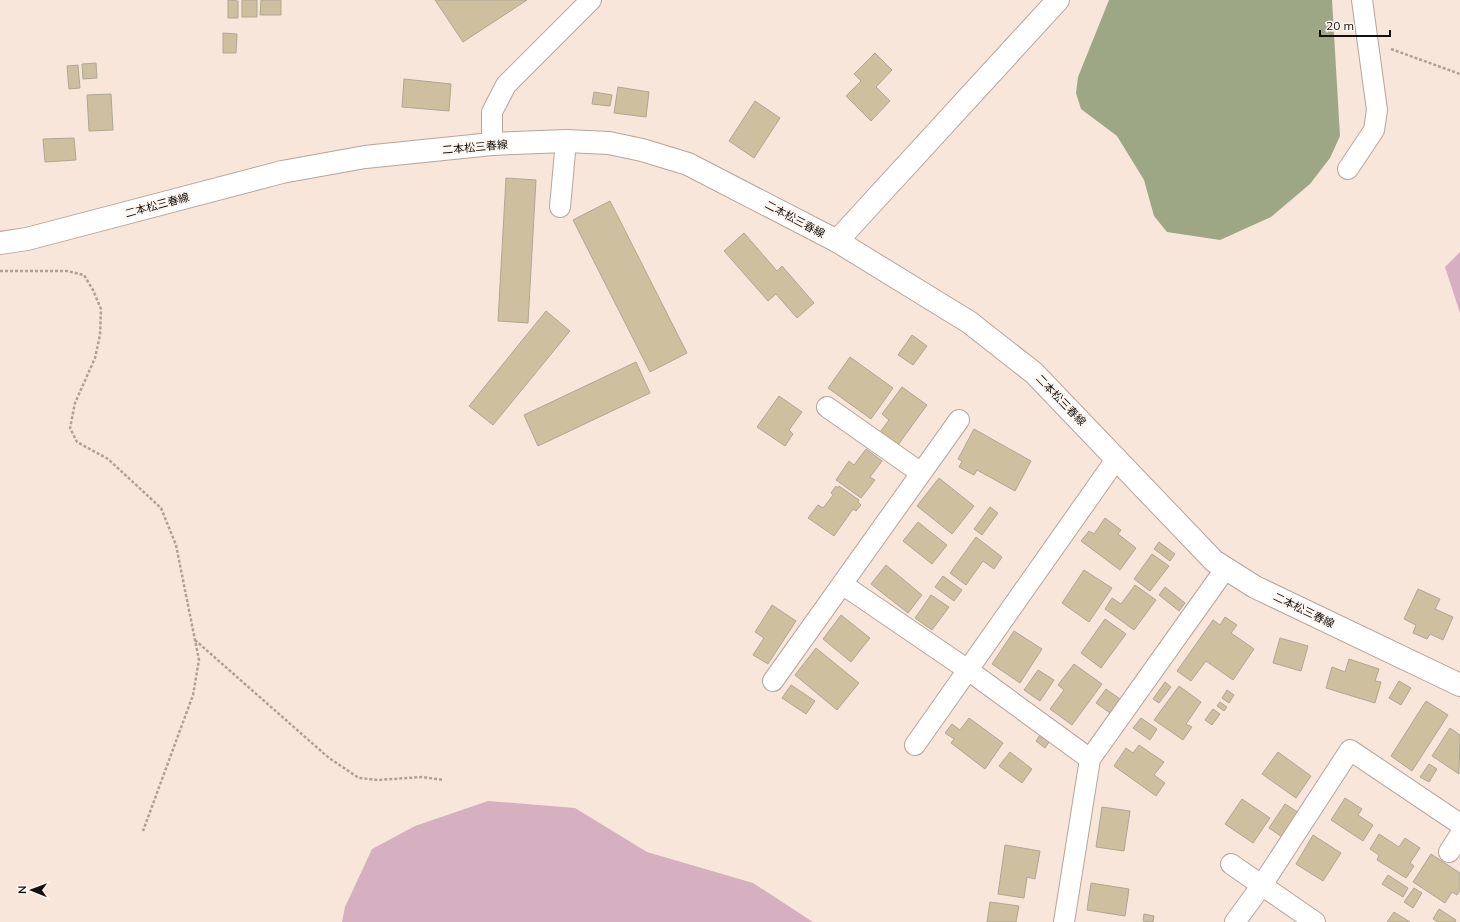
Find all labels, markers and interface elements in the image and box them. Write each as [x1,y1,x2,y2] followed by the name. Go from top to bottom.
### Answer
[1320,12,1390,38] scale bar
[1326,18,1354,33] text: 20 m
[442,137,508,157] street label: 二本松三春線
[123,190,191,220] street label: 二本松三春線
[763,197,827,241] street label: 二本松三春線
[1033,371,1089,429] street label: 二本松三春線
[1271,589,1337,631] street label: 二本松三春線
[12,870,52,910] north arrow
[15,886,29,894] text: N

